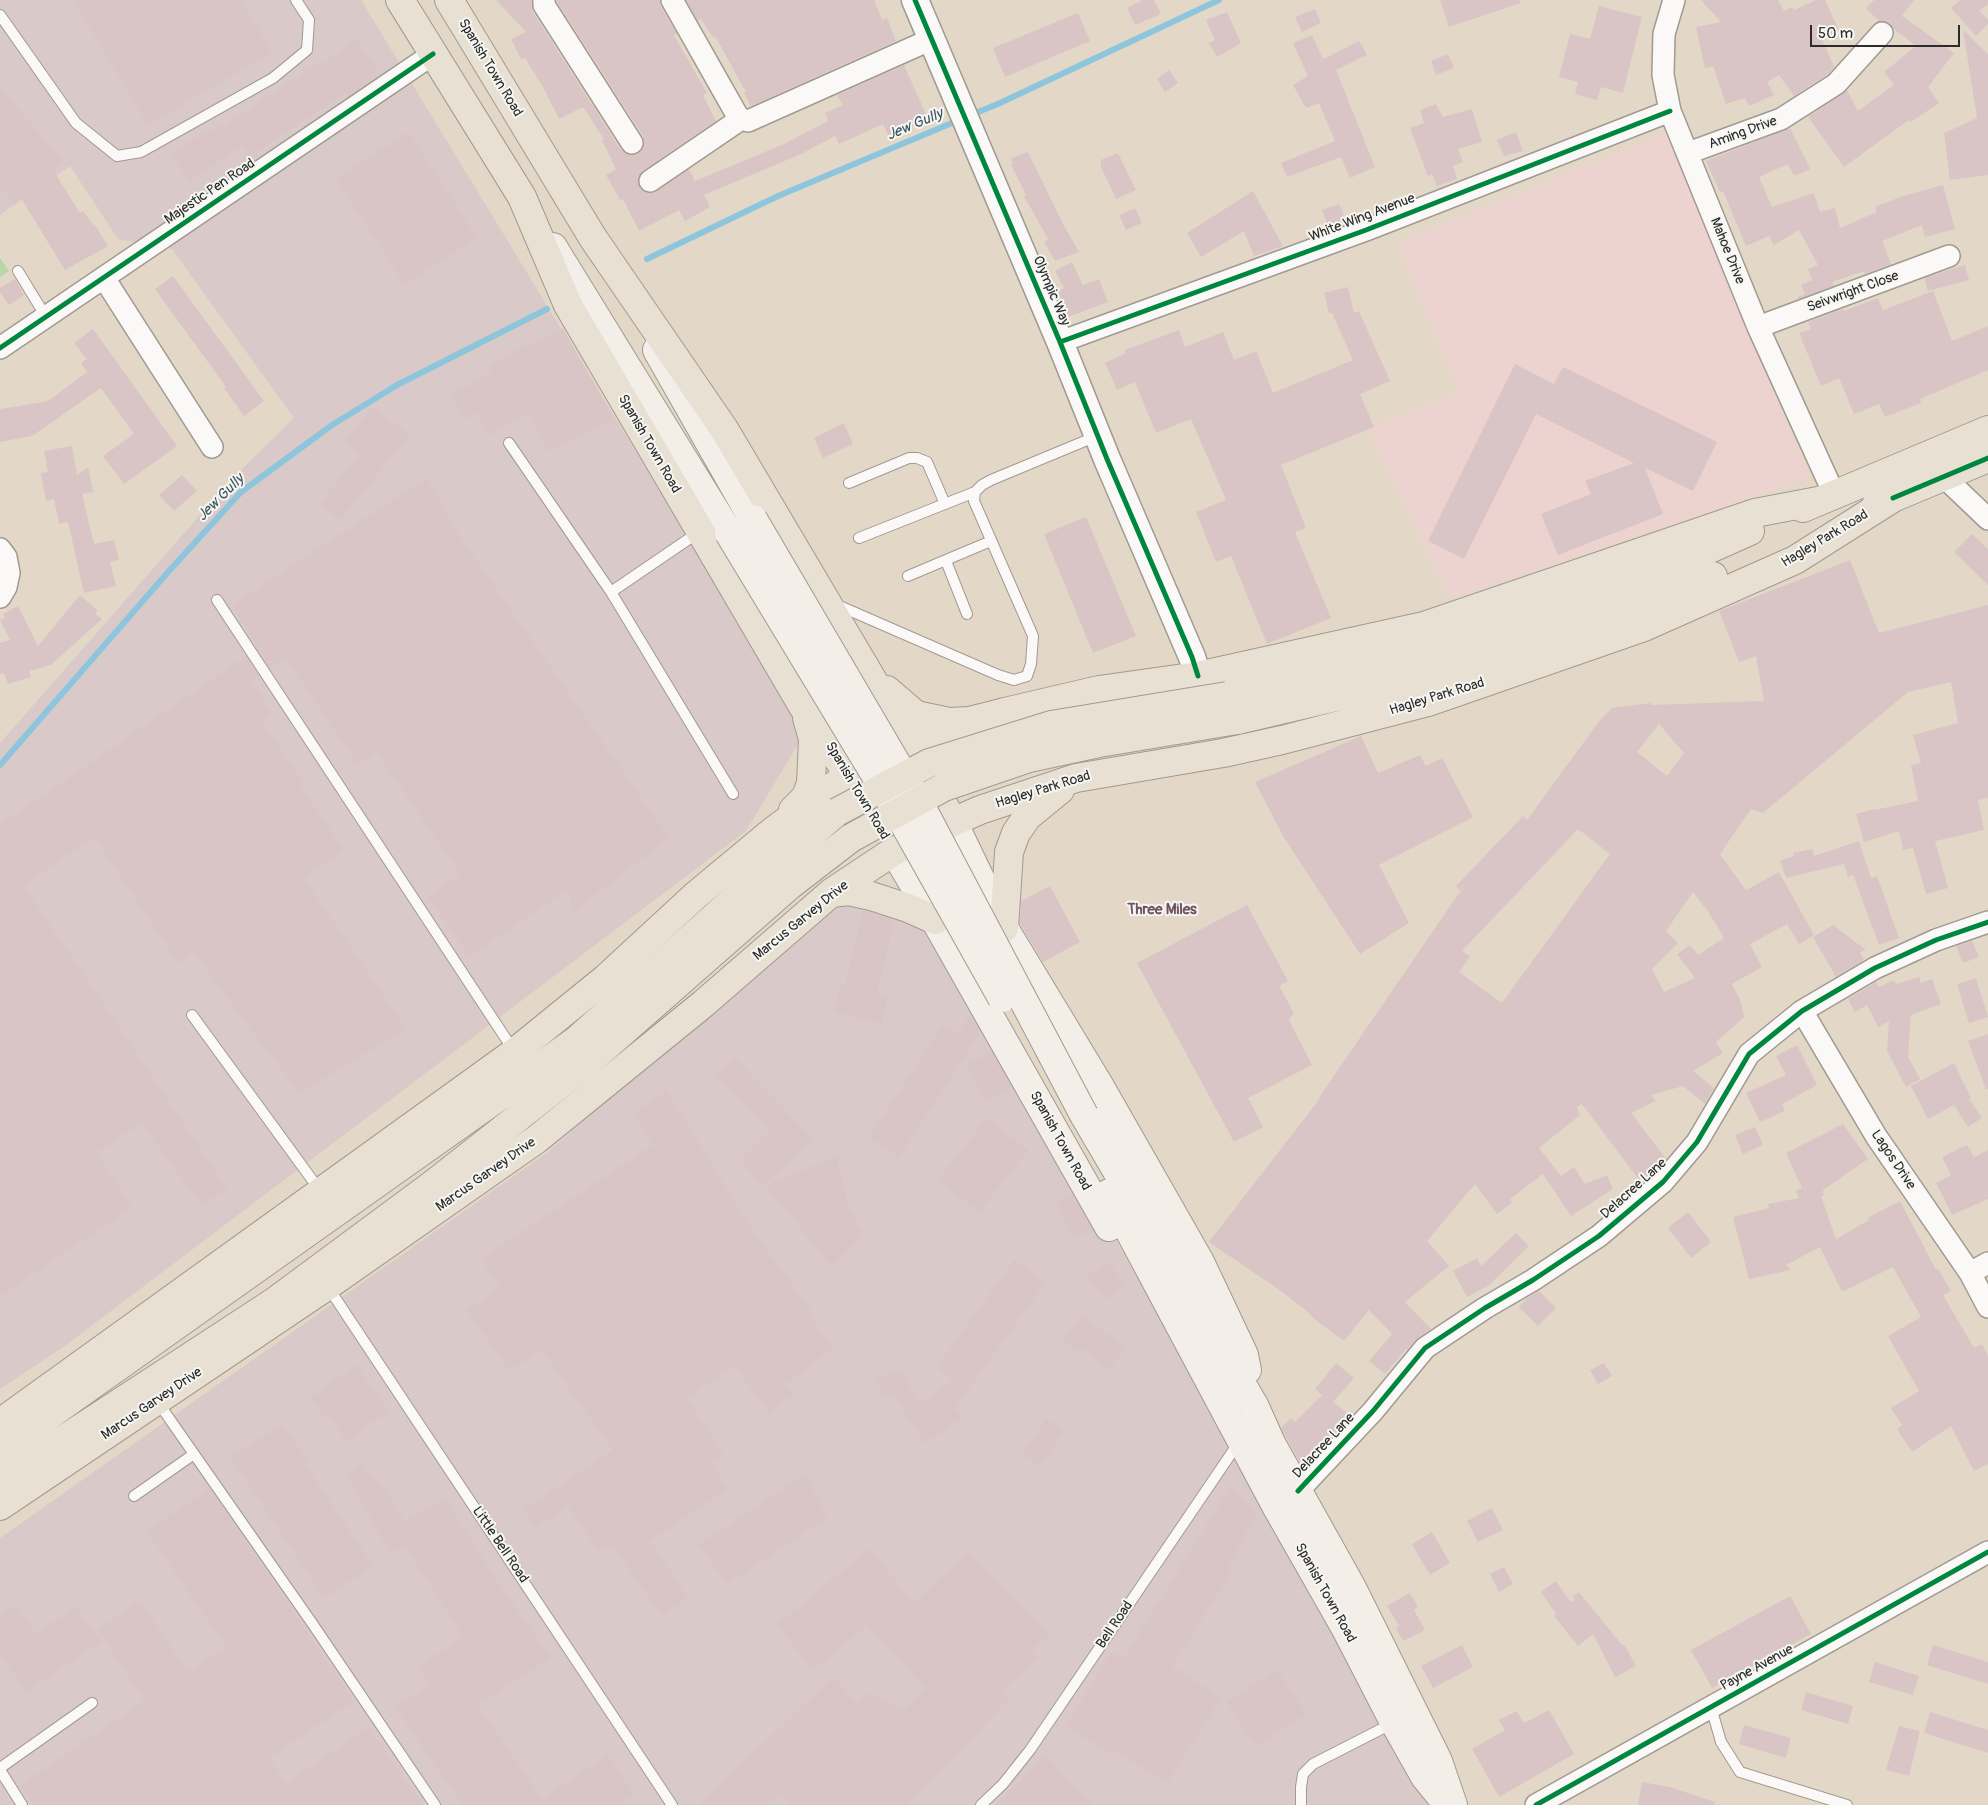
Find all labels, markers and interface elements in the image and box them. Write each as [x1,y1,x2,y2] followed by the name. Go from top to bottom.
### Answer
[1813,15,1963,47] scale bar
[454,16,526,120] street label: Spanish Town Road
[1818,24,1853,43] text: 50 m
[884,105,946,145] water label: Jew Gully
[1707,113,1779,153] street label: Aming Drive
[162,156,258,228] street label: Majestic Pen Road
[1307,190,1417,246] street label: White Wing Avenue
[1706,215,1748,287] street label: Mahoe Drive
[1029,254,1073,328] street label: Olympic Way
[1805,268,1901,316] street label: Seivwright Close
[614,392,684,496] street label: Spanish Town Road
[194,471,248,525] water label: Jew Gully
[1779,507,1871,571] street label: Hagley Park Road
[1388,675,1486,719] street label: Hagley Park Road
[821,739,893,843] street label: Spanish Town Road
[994,768,1092,812] street label: Hagley Park Road
[750,877,852,965] street label: Marcus Garvey Drive
[1127,901,1197,919] district label: Three Miles
[1026,1088,1094,1194] street label: Spanish Town Road
[1867,1127,1919,1193] street label: Lagos Drive
[433,1134,539,1216] street label: Marcus Garvey Drive
[1598,1155,1670,1223] street label: Delacree Lane
[98,1364,206,1444] street label: Marcus Garvey Drive
[1290,1410,1358,1482] street label: Delacree Lane
[468,1504,532,1586] street label: Little Bell Road
[1291,1540,1359,1646] street label: Spanish Town Road
[1093,1598,1137,1652] street label: Bell Road
[1718,1641,1796,1695] street label: Payne Avenue

